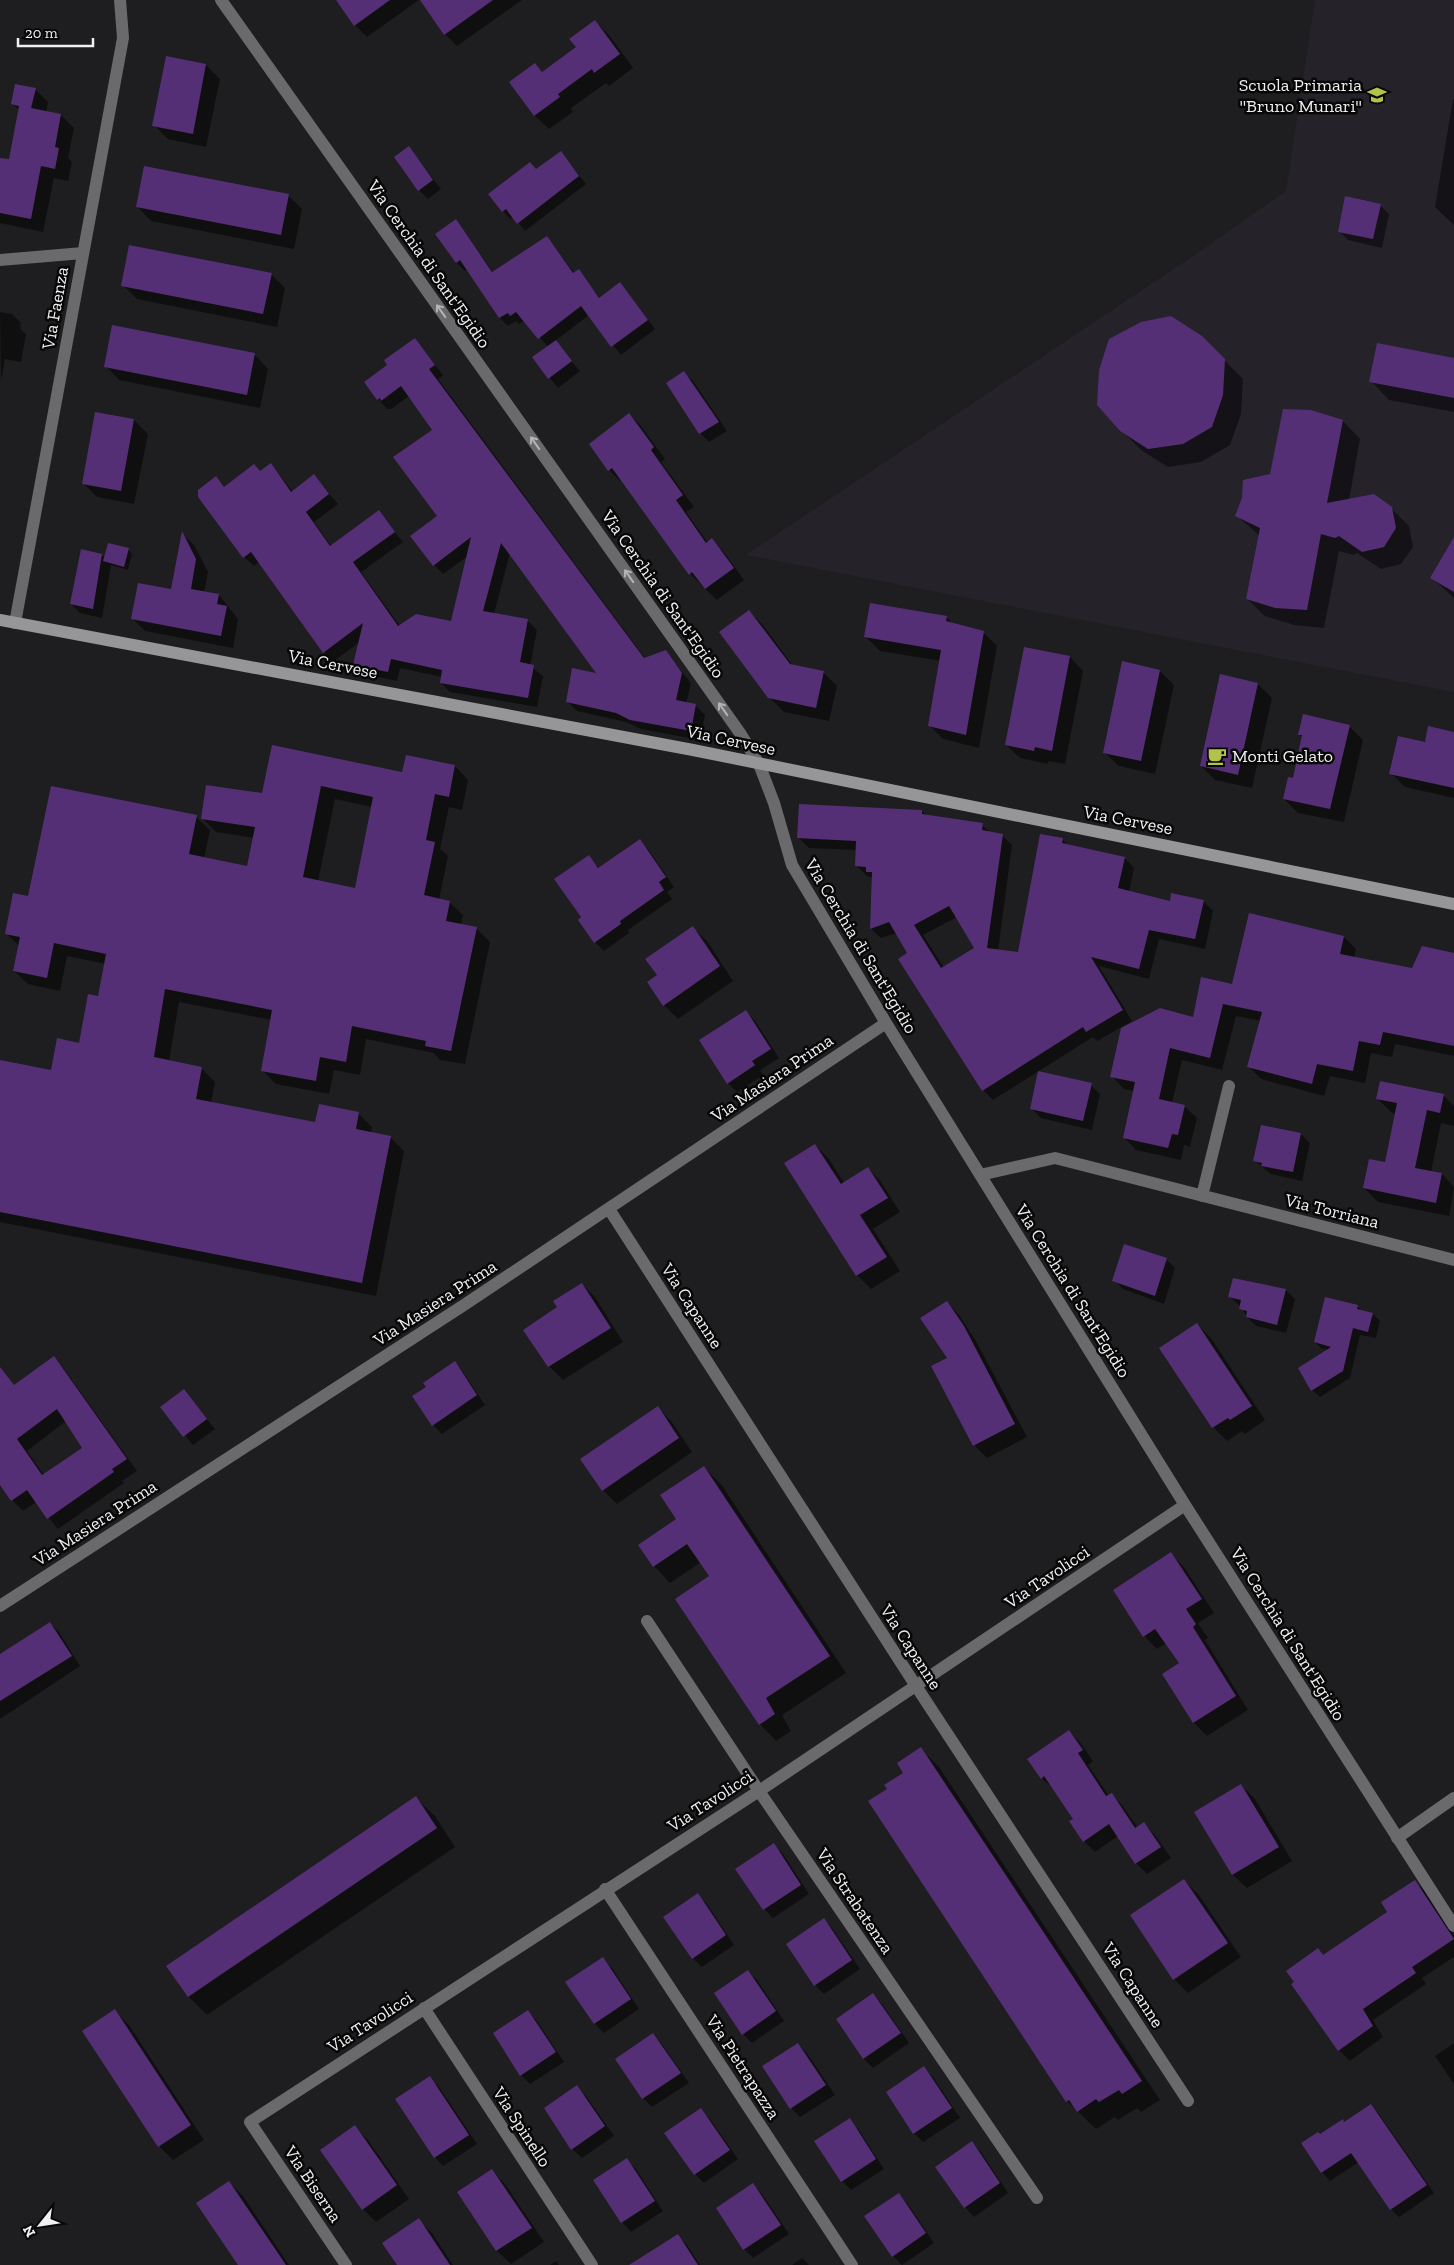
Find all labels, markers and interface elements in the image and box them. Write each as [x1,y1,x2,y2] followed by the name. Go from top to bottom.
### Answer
[18,15,92,47] scale bar
[25,24,58,42] text: 20 m
[1239,74,1362,117] place label: Scuola Primaria "Bruno Munari"
[1366,84,1388,106] school or university icon: Scuola Primaria "Bruno Munari"
[362,175,495,352] street label: Via Cerchia di Sant'Egidio
[37,265,73,352] street label: Via Faenza
[436,304,446,318] one-way arrow
[530,436,540,450] one-way arrow
[596,505,729,682] street label: Via Cerchia di Sant'Egidio
[624,569,634,583] one-way arrow
[286,644,379,683] street label: Via Cervese
[718,702,728,716] one-way arrow
[684,720,778,760] street label: Via Cervese
[1206,745,1228,767] cafe icon: Monti Gelato
[1232,745,1333,767] place label: Monti Gelato
[1081,800,1174,839] street label: Via Cervese
[799,854,922,1038] street label: Via Cerchia di Sant'Egidio
[706,1029,837,1127] street label: Via Masiera Prima
[1282,1188,1381,1233] street label: Via Torriana
[1010,1199,1135,1382] street label: Via Cerchia di Sant'Egidio
[368,1255,501,1352] street label: Via Masiera Prima
[656,1258,728,1353] street label: Via Capanne
[28,1475,161,1572] street label: Via Masiera Prima
[1000,1541,1094,1614] street label: Via Tavolicci
[1225,1542,1350,1725] street label: Via Cerchia di Sant'Egidio
[875,1599,947,1694] street label: Via Capanne
[662,1765,757,1837] street label: Via Tavolicci
[811,1843,899,1958] street label: Via Strabatenza
[1097,1937,1169,2032] street label: Via Capanne
[322,1986,417,2058] street label: Via Tavolicci
[701,2010,785,2124] street label: Via Pietrapazza
[487,2082,556,2171] street label: Via Spinello
[279,2141,347,2227] street label: Via Biserna
[15,2200,65,2250] north arrow
[19,2222,39,2240] text: N

